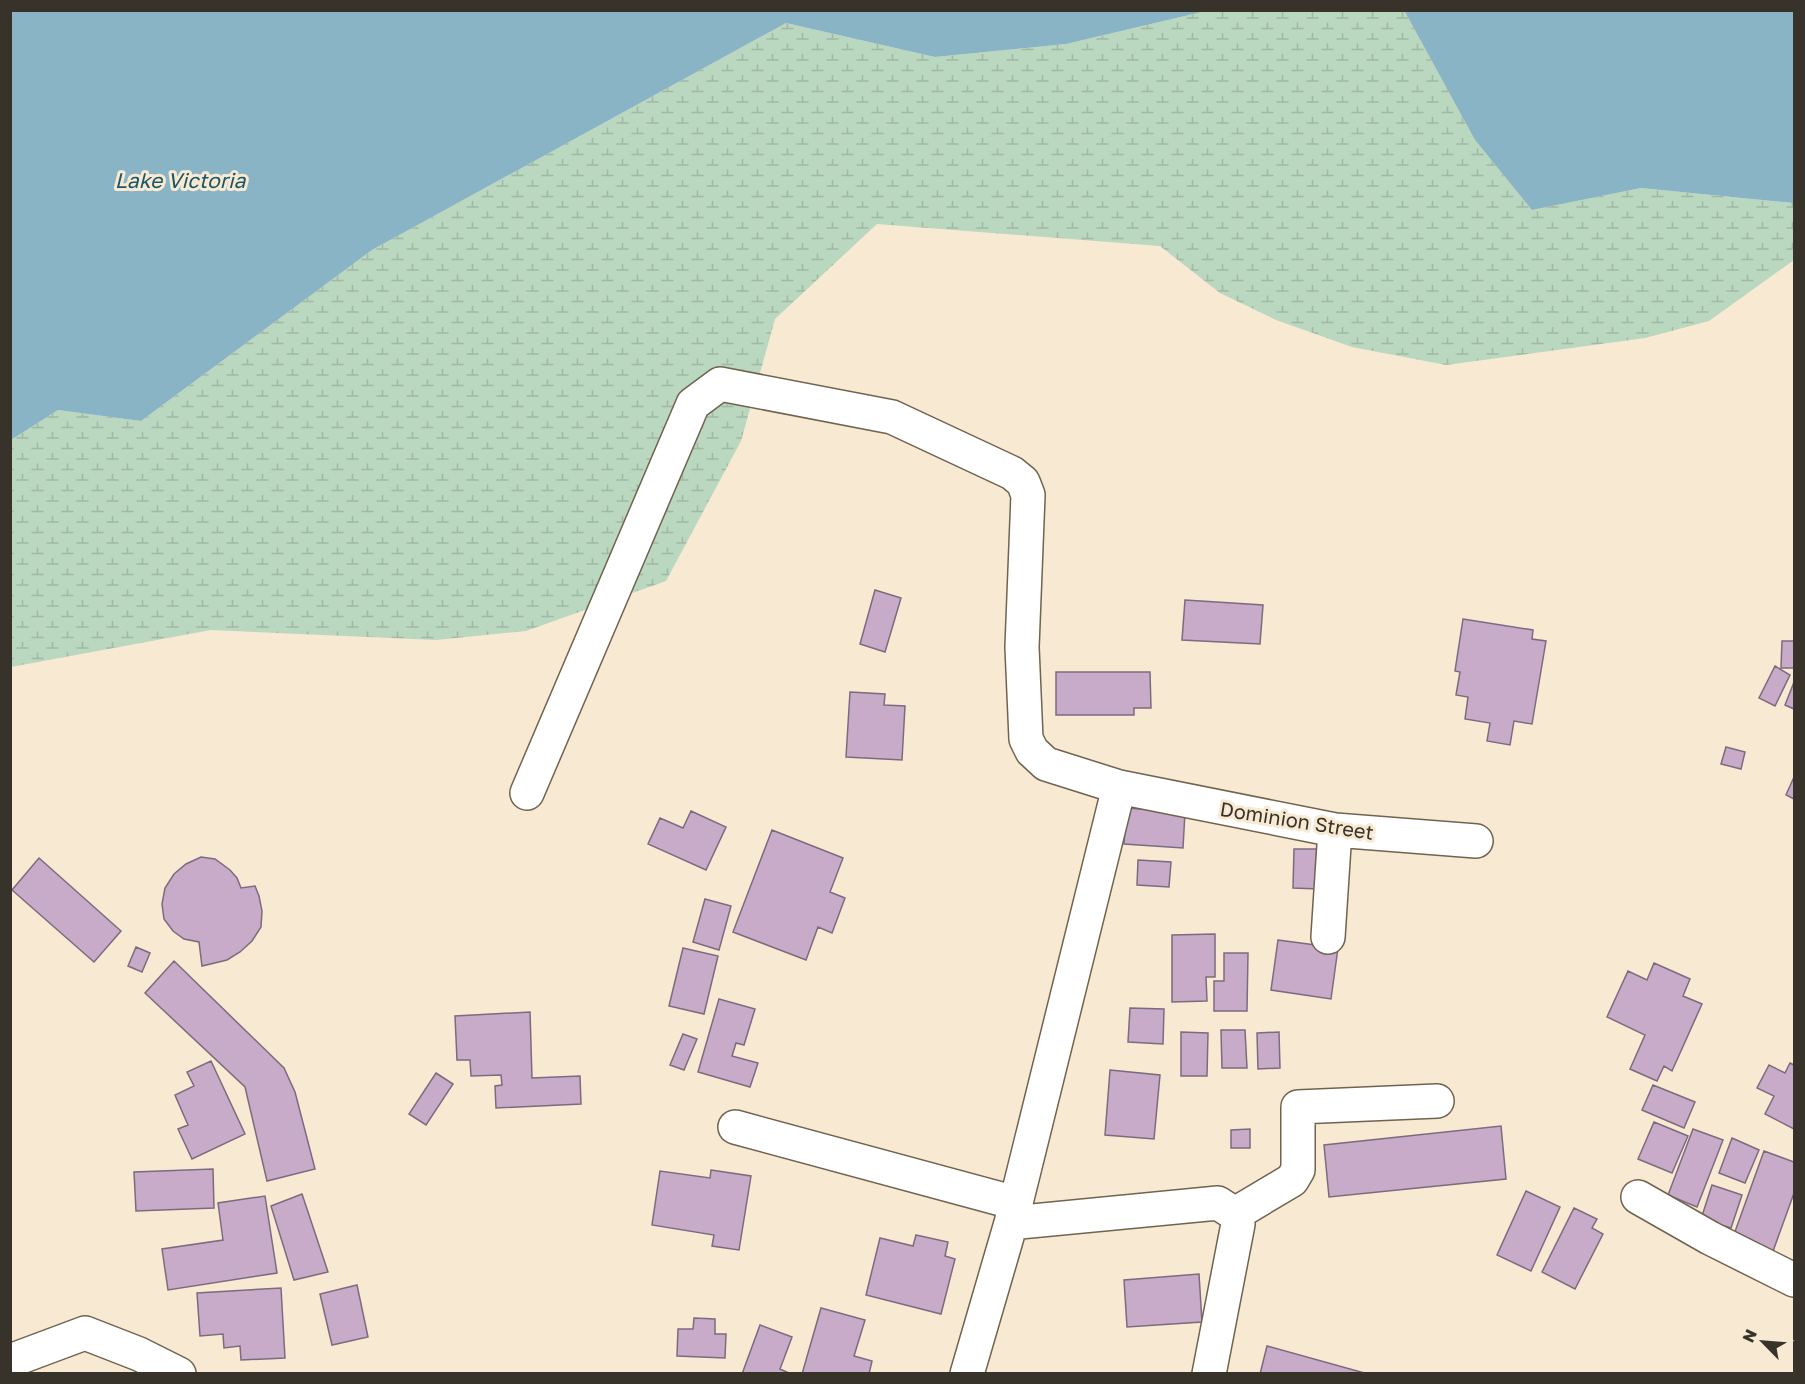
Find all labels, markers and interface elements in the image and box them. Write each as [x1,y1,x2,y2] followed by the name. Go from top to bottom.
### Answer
[115,167,247,193] water label: Lake Victoria
[1218,796,1376,844] street label: Dominion Street
[1733,1312,1793,1372] north arrow
[1738,1326,1761,1345] text: N

